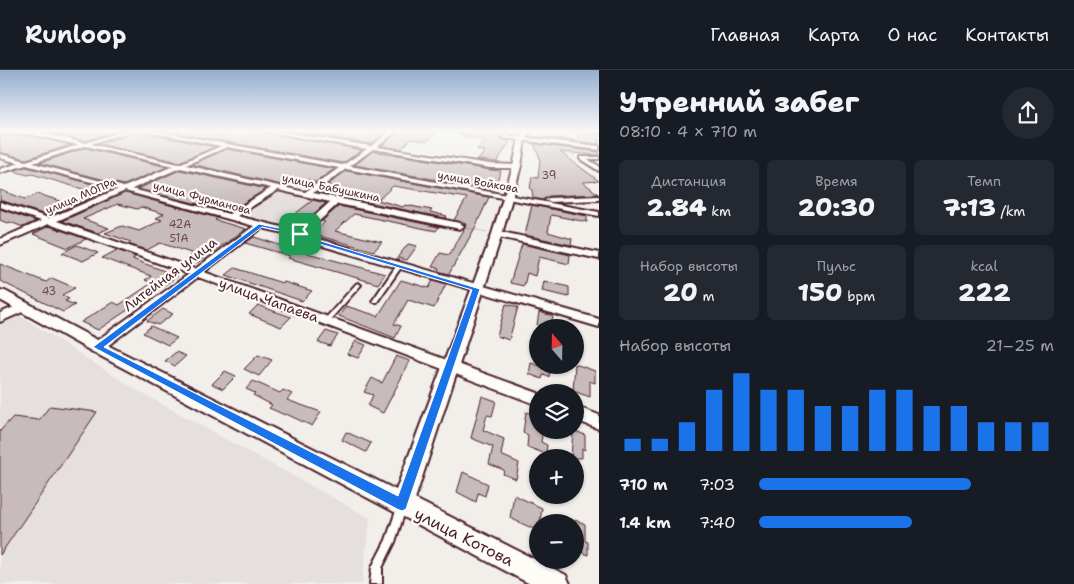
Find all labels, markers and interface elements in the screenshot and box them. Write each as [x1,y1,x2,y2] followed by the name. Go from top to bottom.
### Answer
[25,19,126,51] text: Runloop
[710,23,780,47] text: Главная
[808,23,860,47] text: Карта
[888,23,937,47] text: О нас
[965,23,1049,47] text: Контакты
[619,83,859,121] text: Утренний забег
[1002,87,1054,139] button: share
[619,121,757,142] text: 08:10 · 4 × 710 m
[436,167,520,197] street label: улица Войкова
[542,168,556,183] house number: 39
[281,170,381,206] street label: улица Бабушкина
[651,172,726,190] text: Дистанция
[815,172,858,190] text: Время
[967,172,1001,190] text: Темп
[43,174,119,218] street label: улица МОПРа
[152,178,253,218] street label: улица Фурманова
[647,190,706,224] text: 2.84
[798,190,875,224] text: 20:30
[943,190,996,224] text: 7:13
[706,202,731,220] text: km
[996,202,1025,220] text: /km
[279,213,321,255] pin
[169,217,191,232] house number: 42А
[286,220,314,248] icon: arrive
[170,231,188,246] house number: 51А
[120,233,221,315] street label: Литейная улица
[640,257,738,275] text: Набор высоты
[817,257,856,275] text: Пульс
[971,257,998,275] text: kcal
[217,274,322,326] street label: улица Чапаева
[663,275,698,309] text: 20
[798,275,842,309] text: 150
[958,275,1010,309] text: 222
[42,284,56,299] house number: 43
[698,287,715,305] text: m
[842,287,875,305] text: bpm
[529,319,584,374] north arrow
[529,319,584,569] map controls
[619,335,731,356] text: Набор высоты
[986,335,1054,356] text: 21–25 m
[529,384,584,439] button: layers
[529,449,584,504] button: +
[619,474,668,495] text: 710 m
[699,474,735,495] text: 7:03
[411,503,517,571] street label: улица Котова
[619,512,671,533] text: 1.4 km
[699,512,735,533] text: 7:40
[529,514,584,569] button: −

